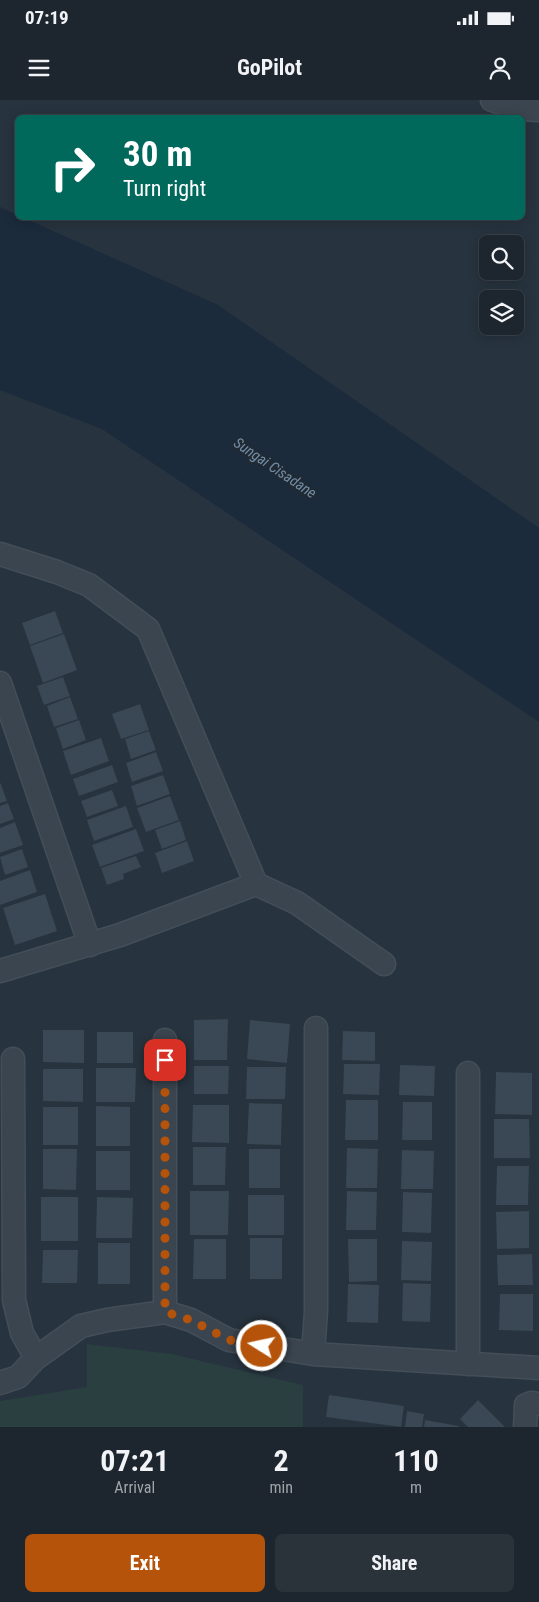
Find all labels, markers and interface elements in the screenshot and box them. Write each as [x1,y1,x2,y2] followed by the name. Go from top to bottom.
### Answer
[25,6,69,29] text: 07:19
[25,54,53,82] icon: menu
[486,54,514,82] icon: person
[237,55,302,80] text: GoPilot
[123,134,192,175] text: 30 m
[40,135,105,200] icon: right
[123,176,206,201] text: Turn right
[479,235,524,335] map controls
[479,235,524,280] button: search
[479,290,524,335] button: layers
[230,434,320,502] water label: Sungai Cisadane
[144,1039,186,1081] pin
[151,1046,179,1074] icon: arrive
[235,1319,287,1371] position arrow
[100,1443,169,1478] text: 07:21
[274,1443,289,1478] text: 2
[393,1443,439,1478] text: 110
[114,1478,155,1497] text: Arrival
[269,1478,293,1497] text: min
[410,1478,422,1497] text: m
[25,1534,265,1592] button: Exit
[275,1534,514,1592] button: Share

